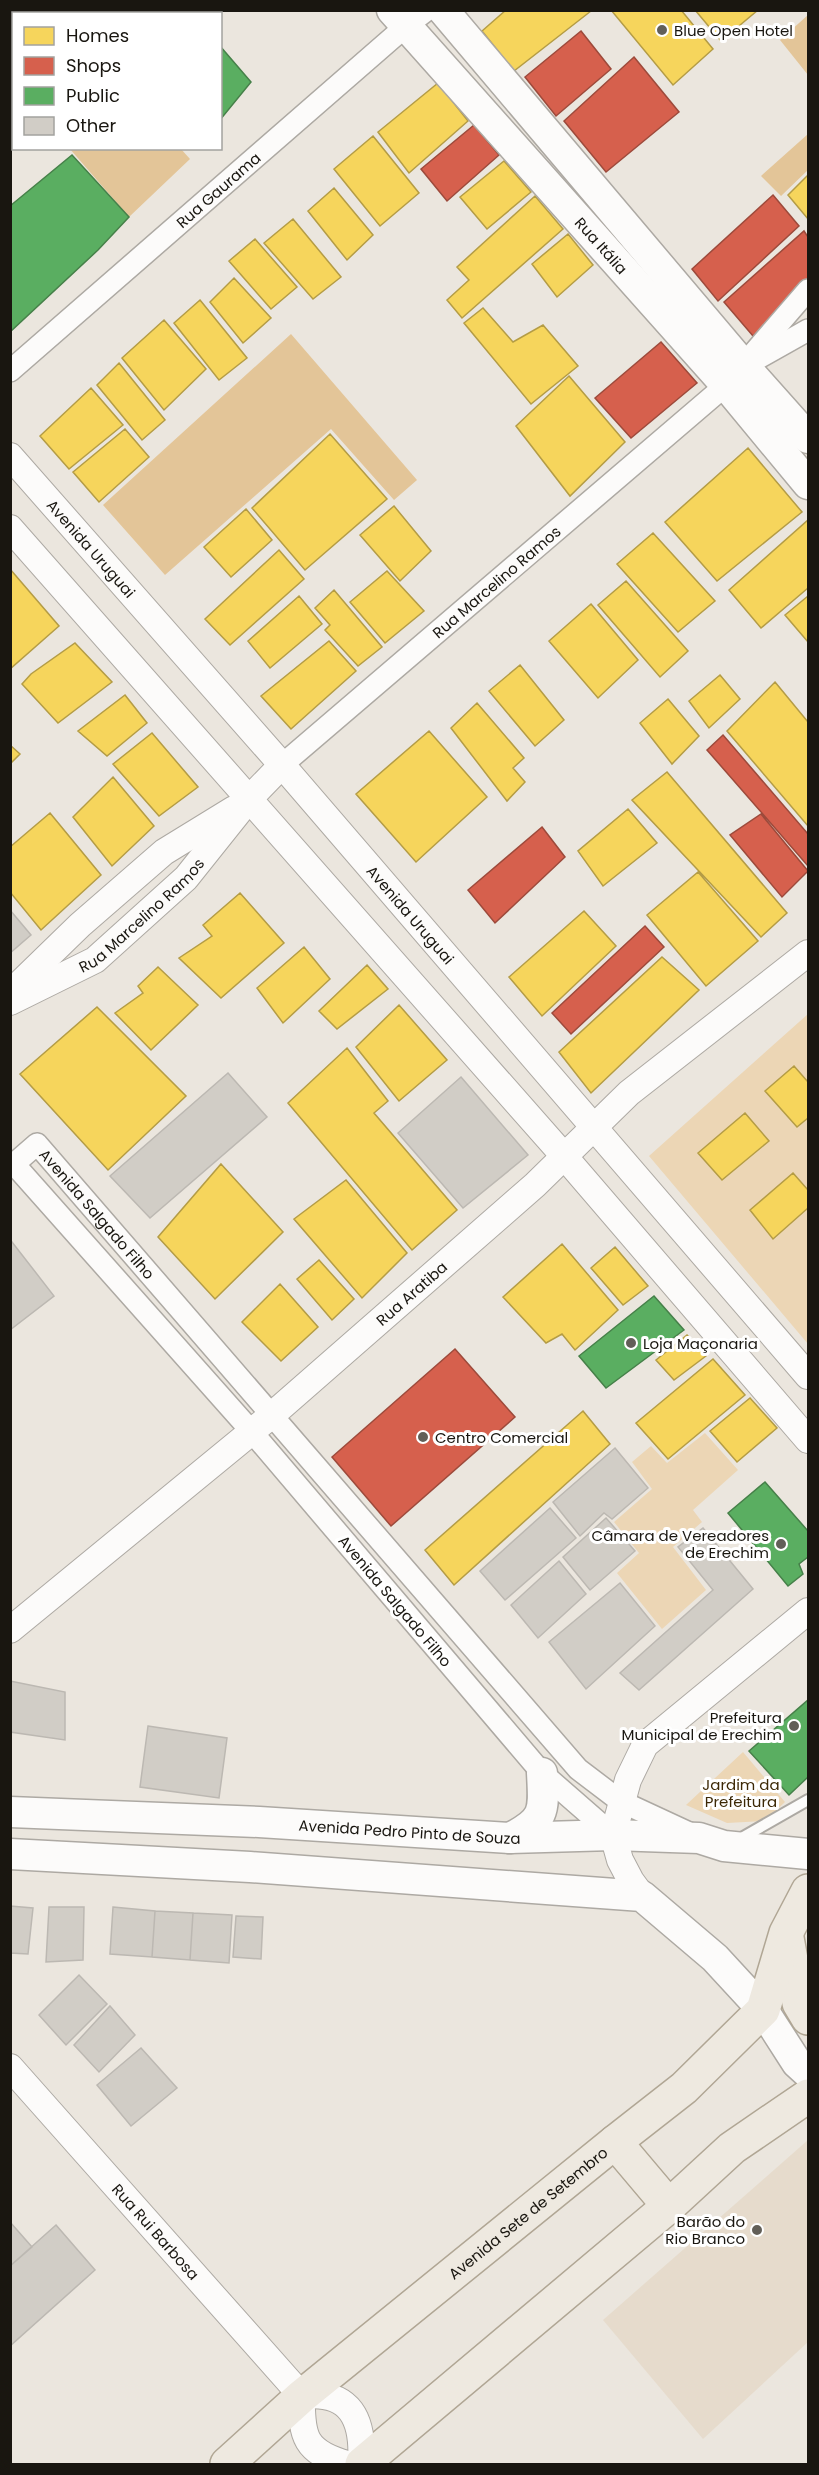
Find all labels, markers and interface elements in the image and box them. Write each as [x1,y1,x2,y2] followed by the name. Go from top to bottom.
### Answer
[12,12,222,150] legend
[674,20,793,41] place label: Blue Open Hotel
[66,23,129,48] text: Homes
[655,23,669,37] marker: Blue Open Hotel
[66,53,121,78] text: Shops
[66,83,120,108] text: Public
[66,113,116,138] text: Other
[171,147,265,232] street label: Rua Gaurama
[570,212,633,278] street label: Rua Itália
[42,495,140,602] street label: Avenida Uruguai
[428,521,565,643] street label: Rua Marcelino Ramos
[75,853,209,977] street label: Rua Marcelino Ramos
[362,861,459,969] street label: Avenida Uruguai
[35,1144,160,1283] street label: Avenida Salgado Filho
[371,1256,451,1330] street label: Rua Aratiba
[643,1333,758,1354] place label: Loja Maçonaria
[624,1336,638,1350] marker: Loja Maçonaria
[435,1427,568,1448] place label: Centro Comercial
[416,1430,430,1444] marker: Centro Comercial
[592,1525,769,1563] place label: Câmara de Vereadores de Erechim
[334,1531,456,1671] street label: Avenida Salgado Filho
[774,1537,788,1551] marker: Câmara de Vereadores de Erechim
[622,1707,782,1745] place label: Prefeitura Municipal de Erechim
[787,1719,801,1733] marker: Prefeitura Municipal de Erechim
[702,1774,780,1812] park label: Jardim da Prefeitura
[298,1814,521,1849] street label: Avenida Pedro Pinto de Souza
[444,2142,612,2284] street label: Avenida Sete de Setembro
[108,2179,204,2284] street label: Rua Rui Barbosa
[665,2211,745,2249] place label: Barão do Rio Branco
[750,2223,764,2237] marker: Barão do Rio Branco

